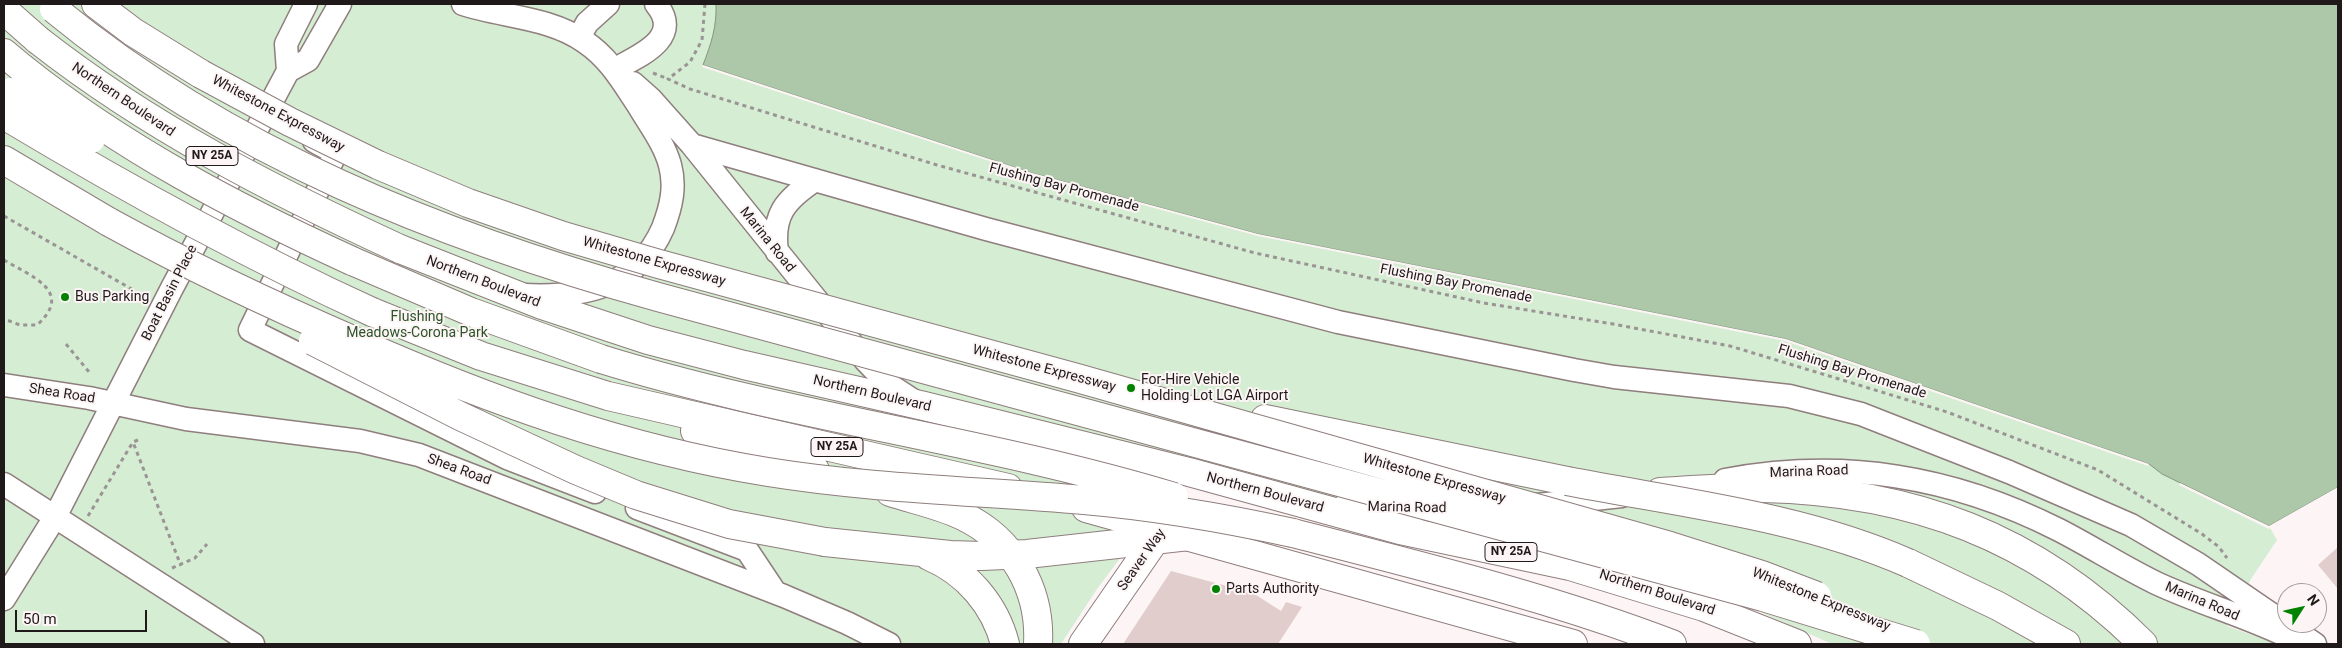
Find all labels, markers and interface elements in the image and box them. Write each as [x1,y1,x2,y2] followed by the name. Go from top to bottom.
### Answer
[68,59,178,141] street label: Northern Boulevard
[209,72,347,156] street label: Whitestone Expressway
[186,146,238,166] road number: NY 25A
[987,160,1141,216] street label: Flushing Bay Promenade
[736,204,798,276] street label: Marina Road
[581,234,727,290] street label: Whitestone Expressway
[139,242,201,344] street label: Boat Basin Place
[424,253,542,311] street label: Northern Boulevard
[1379,261,1533,307] street label: Flushing Bay Promenade
[75,289,149,305] place label: Bus Parking
[59,291,71,303] marker: Bus Parking
[346,309,488,342] park label: Flushing Meadows-Corona Park
[1776,341,1928,403] street label: Flushing Bay Promenade
[970,342,1118,396] street label: Whitestone Expressway
[811,372,933,416] street label: Northern Boulevard
[1141,372,1288,404] place label: For-Hire Vehicle Holding Lot LGA Airport
[28,380,96,408] street label: Shea Road
[1125,382,1137,394] marker: For-Hire Vehicle Holding Lot LGA Airport
[811,438,863,457] road number: NY 25A
[425,451,493,489] street label: Shea Road
[1361,451,1507,507] street label: Whitestone Expressway
[1769,462,1849,482] street label: Marina Road
[1205,469,1325,517] street label: Northern Boulevard
[1367,499,1447,517] street label: Marina Road
[1114,526,1170,594] street label: Seaver Way
[1485,542,1537,562] road number: NY 25A
[1749,565,1893,635] street label: Whitestone Expressway
[1597,566,1717,620] street label: Northern Boulevard
[2162,579,2242,625] street label: Marina Road
[1226,581,1319,597] place label: Parts Authority
[1210,583,1222,595] marker: Parts Authority
[2277,583,2327,633] north arrow
[2304,591,2323,609] text: N
[18,600,150,632] scale bar
[23,610,57,628] text: 50 m

